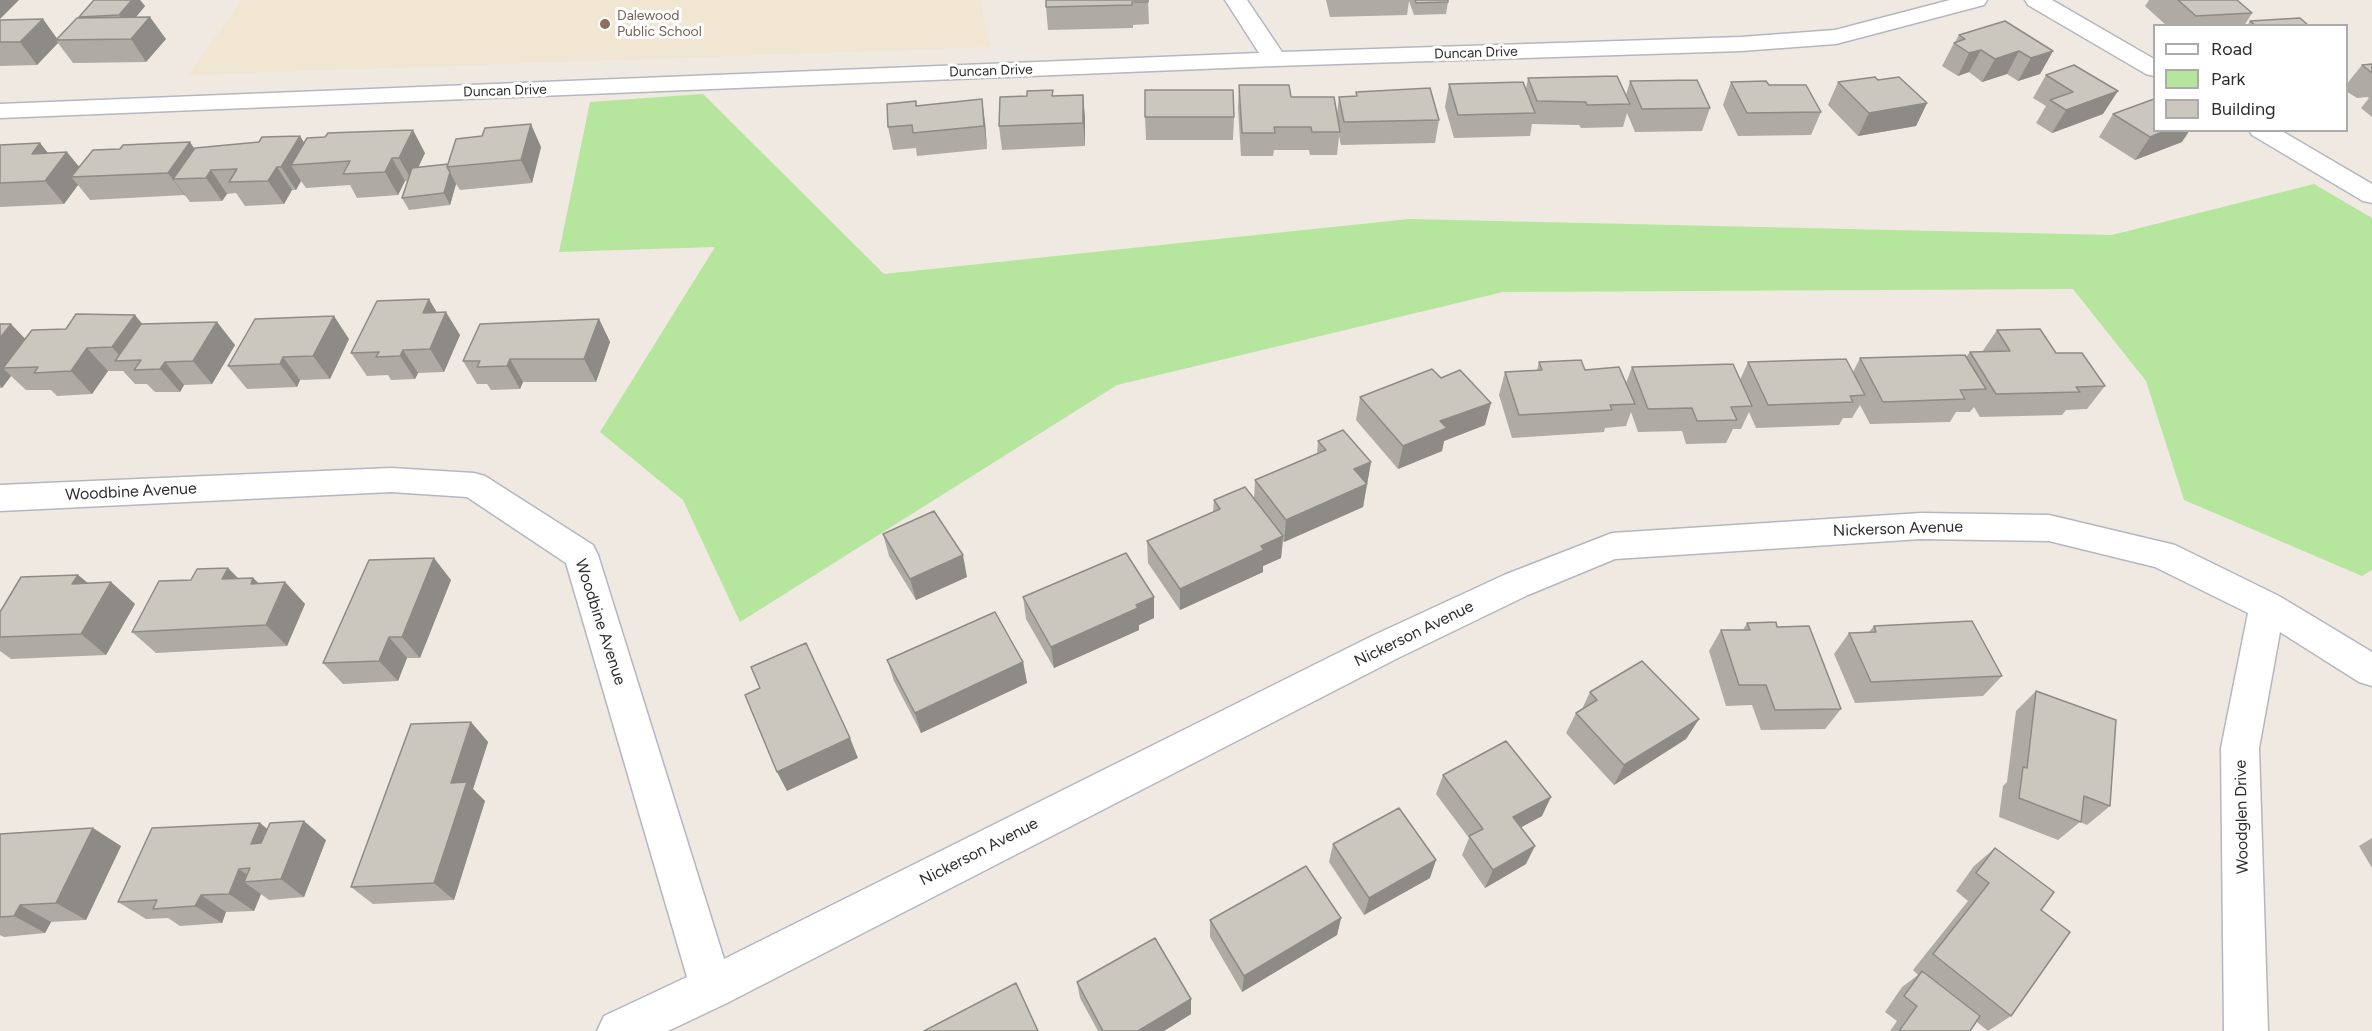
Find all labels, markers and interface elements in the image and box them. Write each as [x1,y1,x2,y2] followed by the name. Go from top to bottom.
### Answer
[617,8,702,40] place label: Dalewood Public School
[598,17,612,31] marker: Dalewood Public School
[2153,24,2348,132] legend
[2211,38,2252,60] text: Road
[1434,43,1518,63] street label: Duncan Drive
[949,61,1033,81] street label: Duncan Drive
[2211,68,2245,90] text: Park
[463,81,547,101] street label: Duncan Drive
[2211,98,2276,120] text: Building
[65,479,197,505] street label: Woodbine Avenue
[1833,517,1963,541] street label: Nickerson Avenue
[571,557,629,687] street label: Woodbine Avenue
[1351,597,1477,671] street label: Nickerson Avenue
[2231,760,2253,874] street label: Woodglen Drive
[917,814,1041,890] street label: Nickerson Avenue

